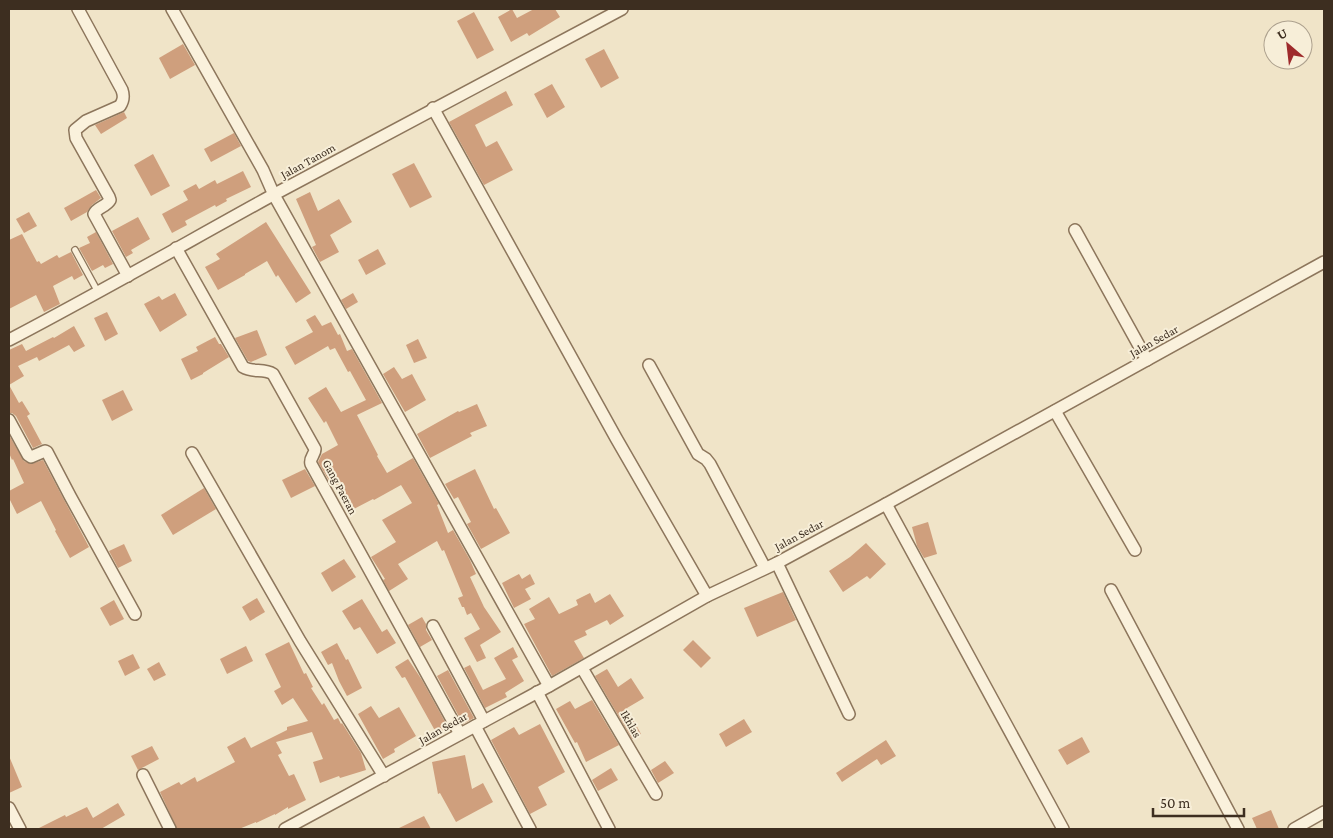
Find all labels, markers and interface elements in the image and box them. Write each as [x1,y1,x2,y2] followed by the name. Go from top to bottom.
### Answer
[1263,20,1313,70] north arrow
[1274,24,1290,43] text: U
[277,140,338,182] street label: Jalan Tanom
[1126,322,1181,361] street label: Jalan Sedar
[320,457,361,517] street label: Gang Paeran
[771,516,827,554] street label: Jalan Sedar
[618,708,645,740] street label: Ikhlas
[415,709,470,748] street label: Jalan Sedar
[1153,786,1244,818] scale bar
[1160,795,1190,811] text: 50 m

